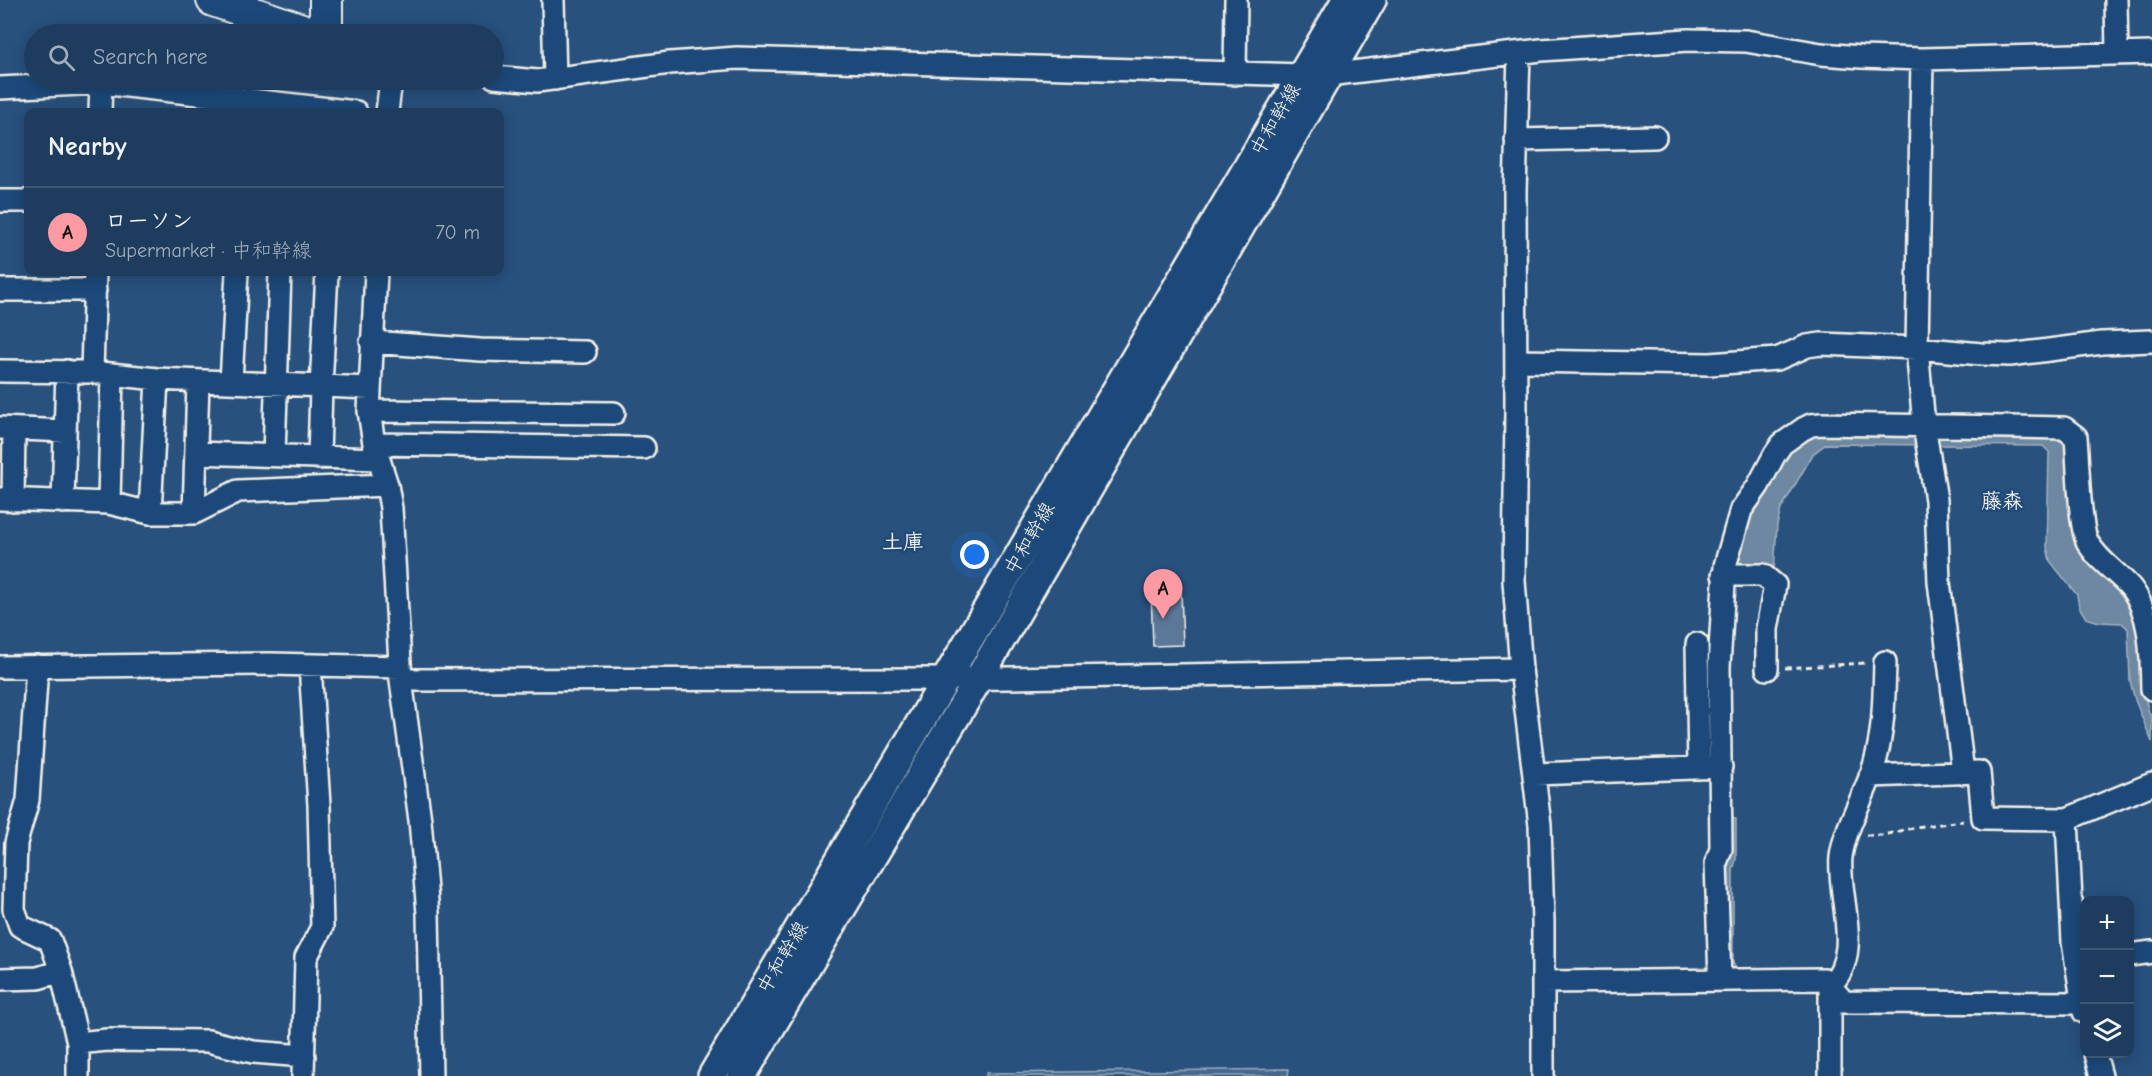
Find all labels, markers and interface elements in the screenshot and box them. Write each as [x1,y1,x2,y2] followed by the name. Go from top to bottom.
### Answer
[24,24,504,90] search box
[45,41,78,74] icon: search
[93,44,208,70] text: Search here
[1245,79,1305,160] street label: 中和幹線
[48,132,127,162] text: Nearby
[105,208,193,234] text: ローソン
[62,221,73,244] text: A
[435,221,480,244] text: 70 m
[105,239,312,262] text: Supermarket · 中和幹線
[1981,489,2023,513] district label: 藤森
[999,498,1059,579] street label: 中和幹線
[882,530,924,554] district label: 土庫
[960,540,989,569] your location
[1144,570,1182,619] pin: A
[2080,896,2134,1058] map controls
[2080,896,2134,950] button: +
[752,917,813,997] street label: 中和幹線
[2080,950,2134,1004] button: −
[2080,1004,2134,1058] button: layers

